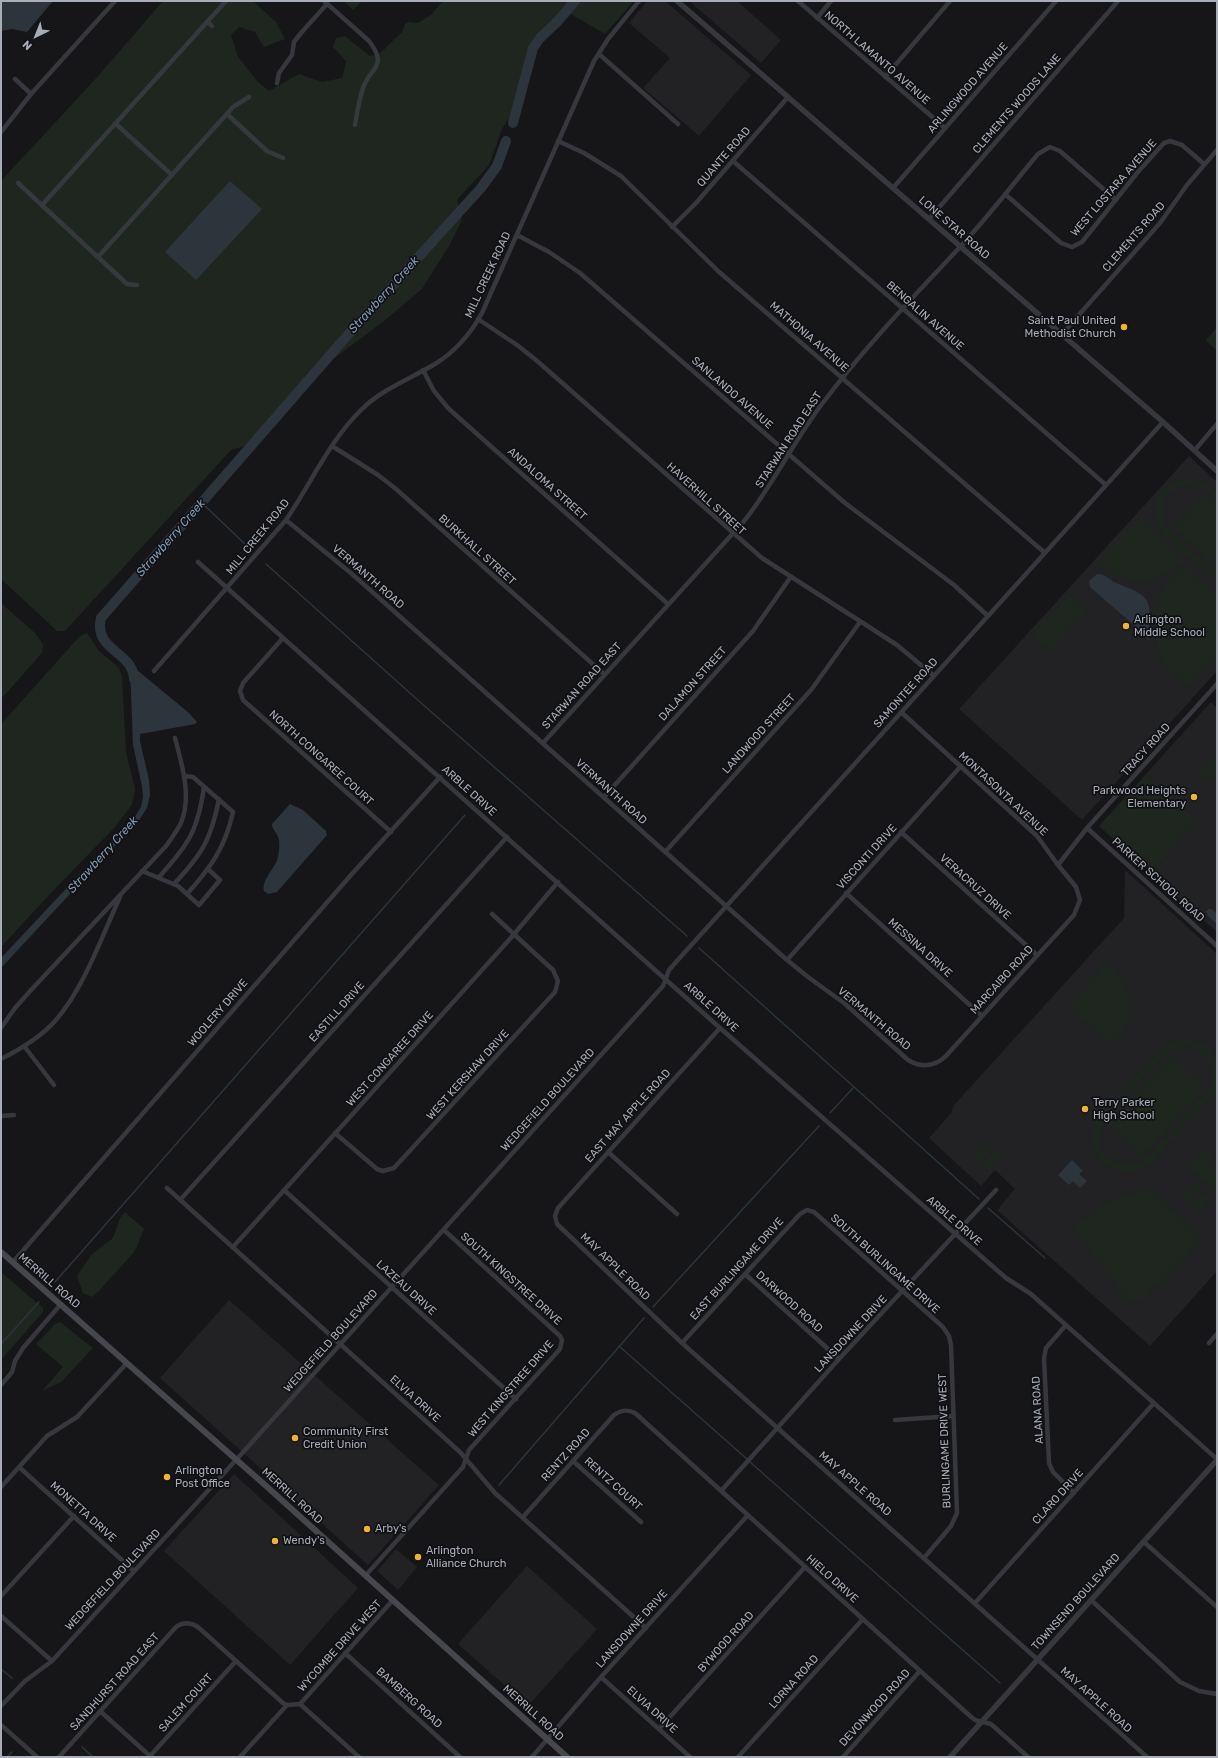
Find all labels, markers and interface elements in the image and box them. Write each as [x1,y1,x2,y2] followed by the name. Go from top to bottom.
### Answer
[822,9,932,107] street label: NORTH LAMANTO AVENUE
[16,16,56,56] north arrow
[20,38,35,53] text: N
[925,40,1011,136] street label: ARLINGWOOD AVENUE
[970,51,1064,157] street label: CLEMENTS WOODS LANE
[694,124,754,190] street label: QUANTE ROAD
[1068,137,1160,239] street label: WEST LOSTARA AVENUE
[916,194,992,262] street label: LONE STAR ROAD
[1100,199,1168,275] street label: CLEMENTS ROAD
[462,230,514,320] street label: MILL CREEK ROAD
[346,254,422,336] water label: Strawberry Creek
[883,279,967,353] street label: BENGALIN AVENUE
[767,299,851,375] street label: MATHONIA AVENUE
[1025,314,1116,340] place label: Saint Paul United Methodist Church
[1119,322,1129,332] marker: Saint Paul United Methodist Church
[689,354,775,432] street label: SANLANDO AVENUE
[753,389,825,491] street label: STARWAN ROAD EAST
[505,445,589,523] street label: ANDALOMA STREET
[664,460,748,538] street label: HAVERHILL STREET
[133,496,209,580] water label: Strawberry Creek
[223,497,293,577] street label: MILL CREEK ROAD
[436,512,518,588] street label: BURKHALL STREET
[329,542,407,612] street label: VERMANTH ROAD
[1134,613,1205,639] place label: Arlington Middle School
[1121,621,1131,631] marker: Arlington Middle School
[540,640,624,732] street label: STARWAN ROAD EAST
[656,644,730,724] street label: DALAMON STREET
[871,655,941,731] street label: SAMONTEE ROAD
[720,691,798,777] street label: LANDWOOD STREET
[266,708,376,808] street label: NORTH CONGAREE COURT
[1119,721,1173,779] street label: TRACY ROAD
[956,749,1050,839] street label: MONTASONTA AVENUE
[573,757,649,827] street label: VERMANTH ROAD
[439,763,499,819] street label: ARBLE DRIVE
[1093,784,1186,810] place label: Parkwood Heights Elementary
[1189,792,1199,802] marker: Parkwood Heights Elementary
[65,814,141,896] water label: Strawberry Creek
[834,822,900,892] street label: VISCONTI DRIVE
[1109,835,1207,925] street label: PARKER SCHOOL ROAD
[937,851,1013,923] street label: VERACRUZ DRIVE
[885,916,955,980] street label: MESSINA DRIVE
[968,943,1036,1017] street label: MARCAIBO ROAD
[185,977,251,1049] street label: WOOLERY DRIVE
[306,979,368,1045] street label: EASTILL DRIVE
[681,979,741,1035] street label: ARBLE DRIVE
[835,985,913,1053] street label: VERMANTH ROAD
[344,1009,436,1109] street label: WEST CONGAREE DRIVE
[424,1027,512,1123] street label: WEST KERSHAW DRIVE
[498,1046,598,1154] street label: WEDGEFIELD BOULEVARD
[582,1066,674,1166] street label: EAST MAY APPLE ROAD
[1093,1096,1155,1122] place label: Terry Parker High School
[1080,1104,1090,1114] marker: Terry Parker High School
[924,1193,984,1249] street label: ARBLE DRIVE
[828,1211,942,1317] street label: SOUTH BURLINGAME DRIVE
[687,1215,787,1323] street label: EAST BURLINGAME DRIVE
[458,1230,564,1328] street label: SOUTH KINGSTREE DRIVE
[577,1230,653,1304] street label: MAY APPLE ROAD
[15,1251,83,1311] street label: MERRILL ROAD
[373,1258,439,1318] street label: LAZEAU DRIVE
[753,1269,825,1335] street label: DARWOOD ROAD
[281,1287,381,1395] street label: WEDGEFIELD BOULEVARD
[812,1293,890,1375] street label: LANSDOWNE DRIVE
[465,1338,557,1440] street label: WEST KINGSTREE DRIVE
[387,1373,443,1425] street label: ELVIA DRIVE
[936,1373,954,1509] street label: BURLINGAME DRIVE WEST
[1030,1376,1046,1444] street label: ALANA ROAD
[303,1425,388,1451] place label: Community First Credit Union
[539,1426,593,1484] street label: RENTZ ROAD
[290,1433,300,1443] marker: Community First Credit Union
[816,1449,894,1519] street label: MAY APPLE ROAD
[581,1455,645,1513] street label: RENTZ COURT
[175,1464,230,1490] place label: Arlington Post Office
[259,1465,325,1527] street label: MERRILL ROAD
[1030,1467,1086,1527] street label: CLARO DRIVE
[162,1472,172,1482] marker: Arlington Post Office
[47,1479,119,1545] street label: MONETTA DRIVE
[375,1522,407,1536] place label: Arby's
[362,1524,372,1534] marker: Arby's
[63,1527,163,1633] street label: WEDGEFIELD BOULEVARD
[283,1534,325,1548] place label: Wendy's
[270,1536,280,1546] marker: Wendy's
[426,1544,507,1570] place label: Arlington Alliance Church
[1029,1551,1123,1653] street label: TOWNSEND BOULEVARD
[413,1552,423,1562] marker: Arlington Alliance Church
[803,1552,861,1606] street label: HIELO DRIVE
[593,1587,671,1671] street label: LANSDOWNE DRIVE
[295,1597,385,1695] street label: WYCOMBE DRIVE WEST
[695,1609,757,1675] street label: BYWOOD ROAD
[68,1630,162,1734] street label: SANDHURST ROAD EAST
[766,1652,822,1712] street label: LORNA ROAD
[1058,1664,1134,1736] street label: MAY APPLE ROAD
[373,1665,445,1731] street label: BAMBERG ROAD
[837,1667,913,1749] street label: DEVONWOOD ROAD
[156,1671,216,1735] street label: SALEM COURT
[500,1682,566,1744] street label: MERRILL ROAD
[624,1684,680,1736] street label: ELVIA DRIVE

